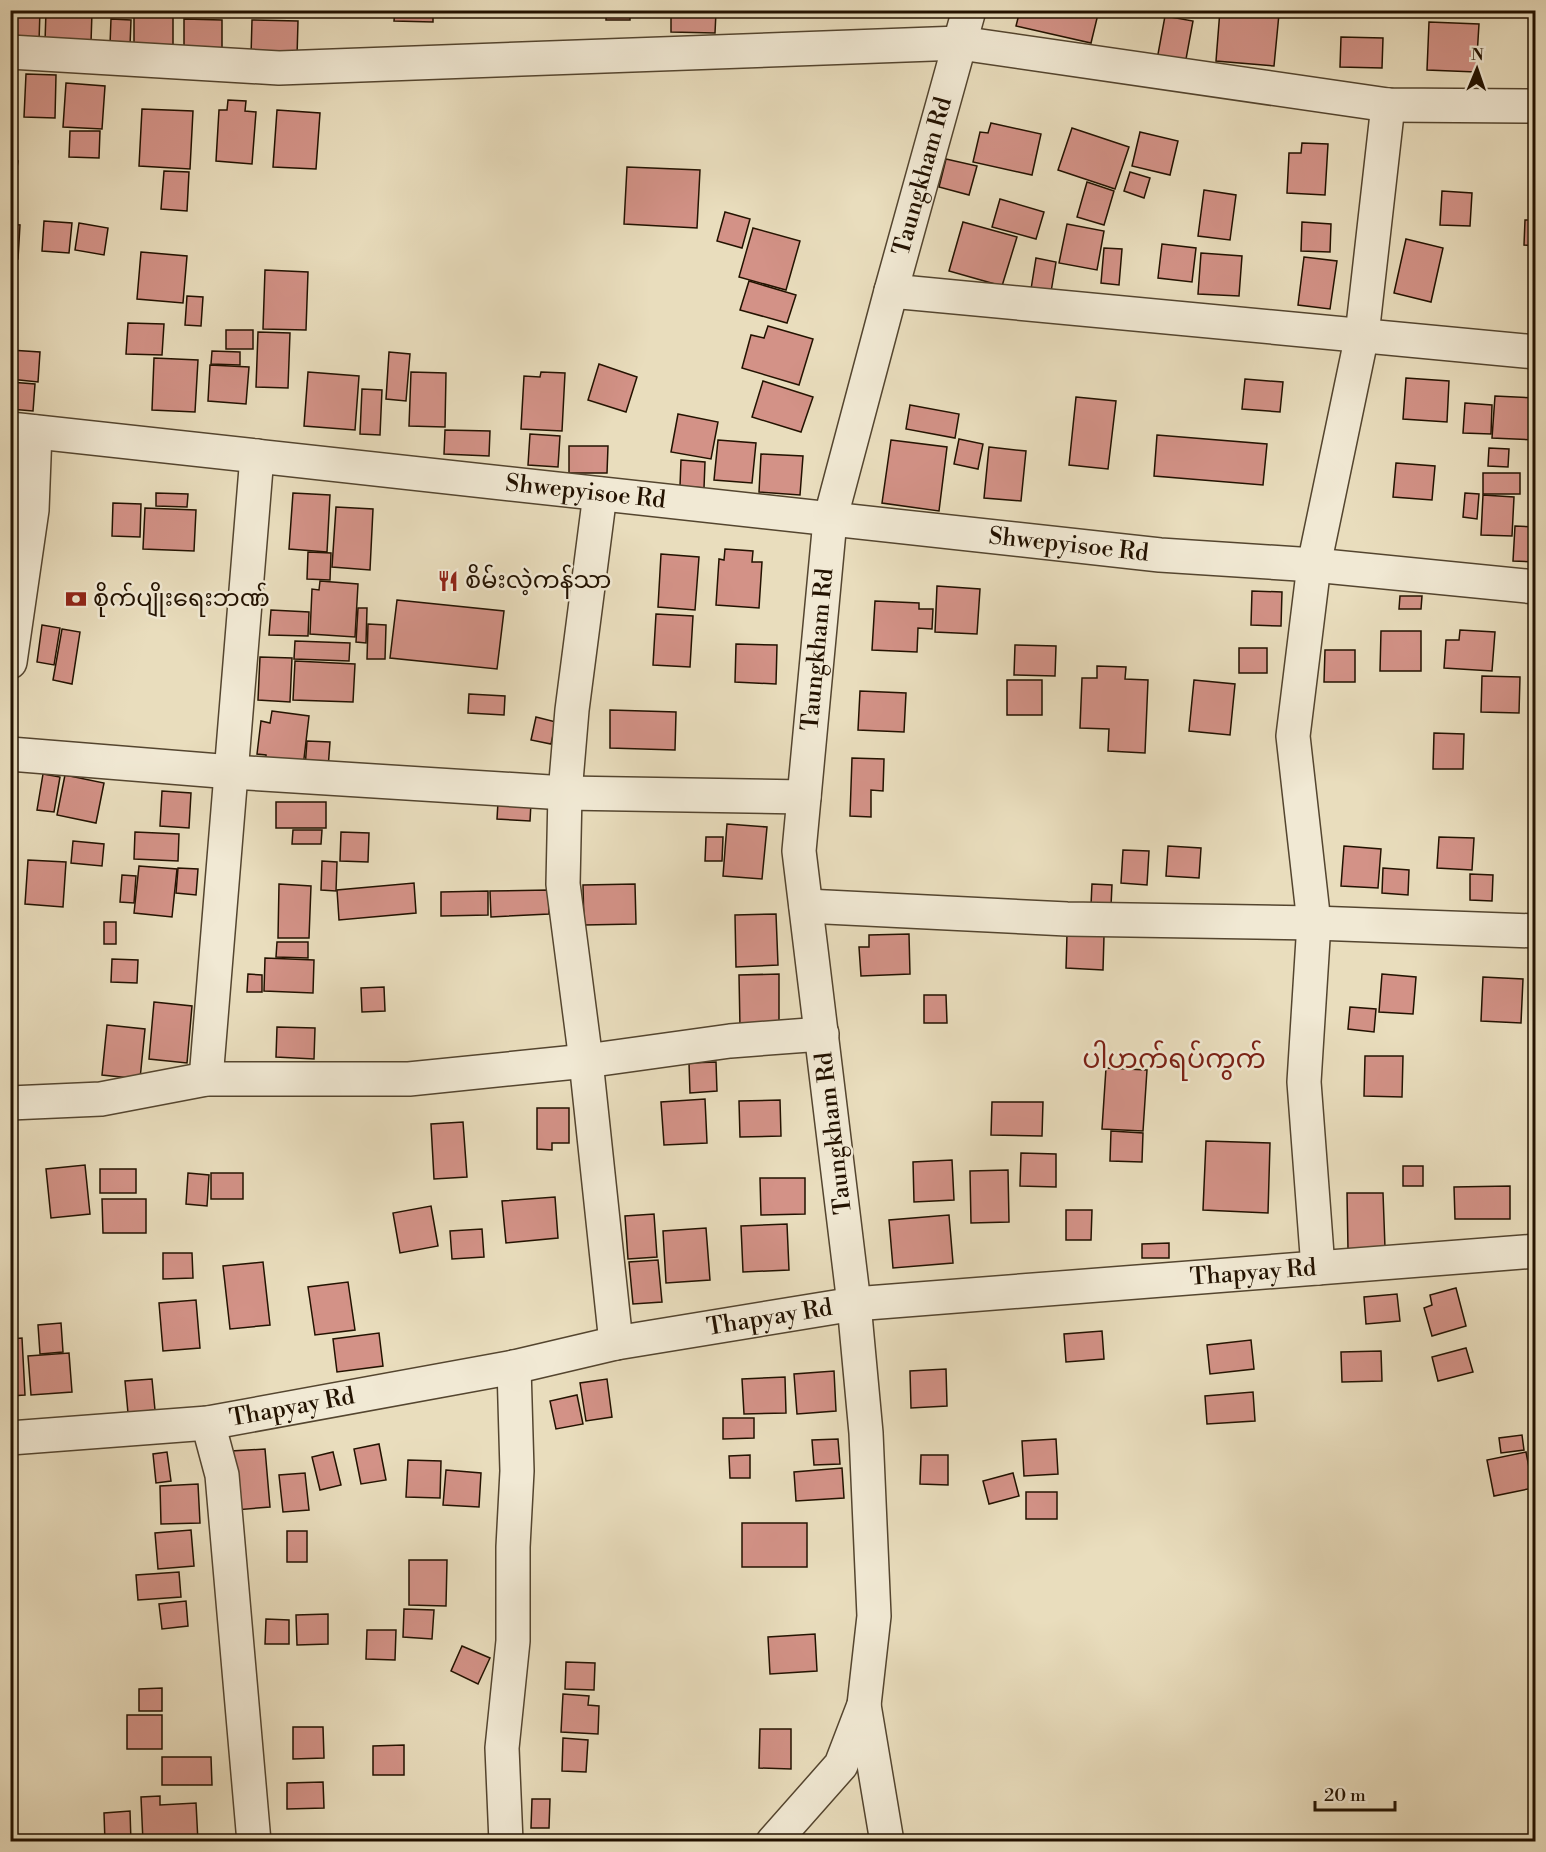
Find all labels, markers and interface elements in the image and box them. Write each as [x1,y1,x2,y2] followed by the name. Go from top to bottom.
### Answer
[1447,39,1507,99] north arrow
[1471,45,1485,65] text: N
[887,93,959,259] street label: Taungkham Rd
[504,468,668,516] street label: Shwepyisoe Rd
[987,521,1151,569] street label: Shwepyisoe Rd
[465,564,611,599] place label: စိမ်းလဲ့ကန်သာ
[795,566,840,732] street label: Taungkham Rd
[436,569,460,593] restaurant icon: စိမ်းလဲ့ကန်သာ
[93,582,270,617] place label: စိုက်ပျိုးရေးဘဏ်
[64,587,88,611] bank icon: စိုက်ပျိုးရေးဘဏ်
[1082,1040,1266,1081] district label: ပါဟက်ရပ်ကွက်
[809,1050,859,1216] street label: Taungkham Rd
[1189,1253,1318,1293] street label: Thapyay Rd
[705,1293,835,1343] street label: Thapyay Rd
[227,1381,357,1434] street label: Thapyay Rd
[1315,1774,1394,1812] scale bar
[1324,1784,1366,1807] text: 20 m

